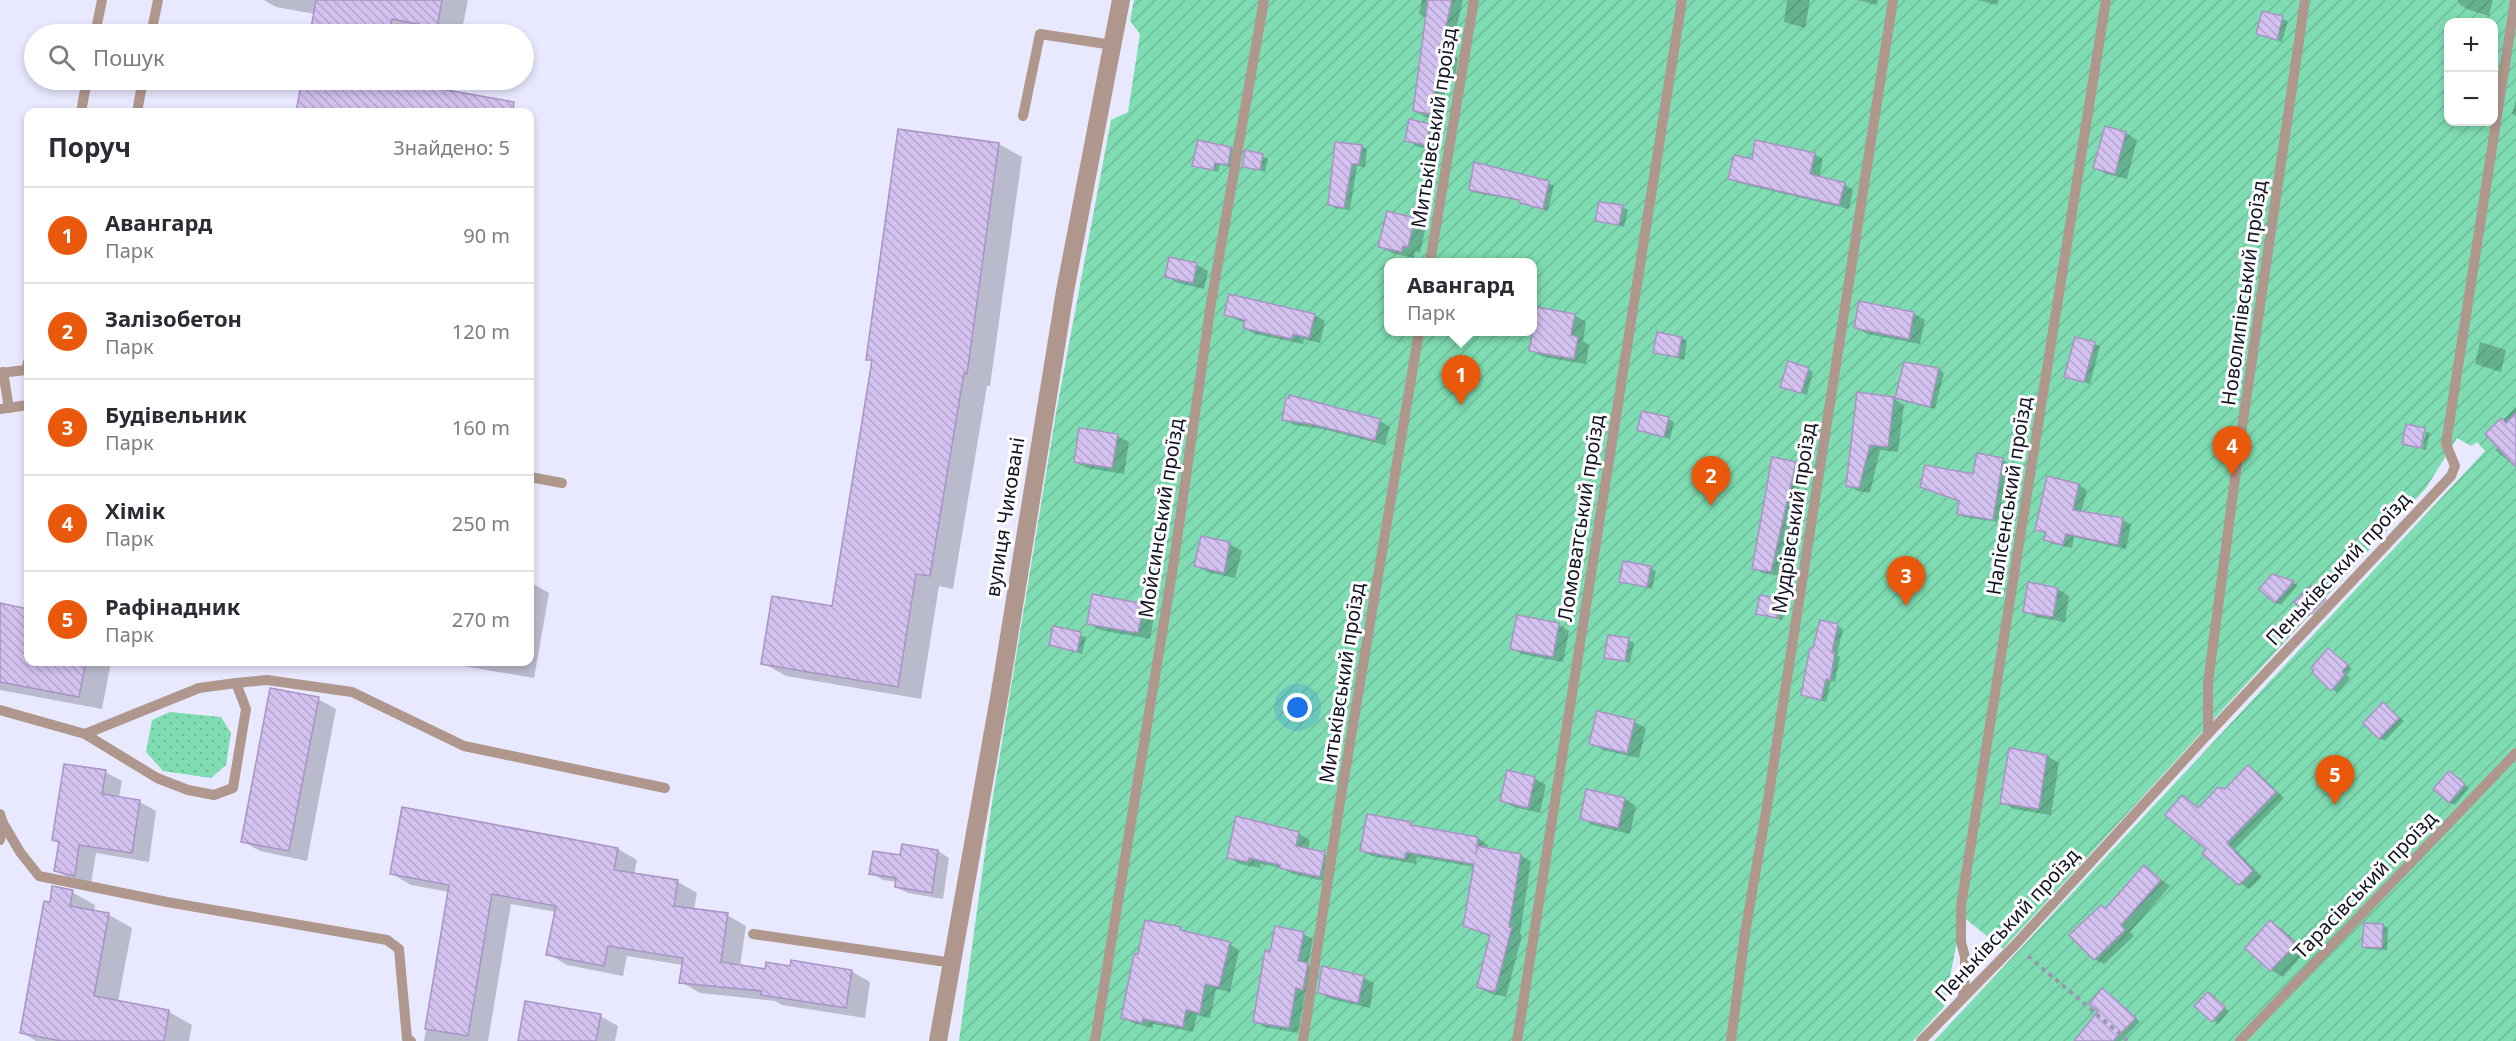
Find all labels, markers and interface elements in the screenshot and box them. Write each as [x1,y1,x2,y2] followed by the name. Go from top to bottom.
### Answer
[2444,18,2498,126] map controls
[2444,18,2498,72] button: +
[24,24,534,90] search box
[1404,26,1463,230] street label: Митьківський проїзд
[45,41,78,74] icon: search
[93,42,165,72] text: Пошук
[2444,72,2498,126] button: −
[48,129,131,165] text: Поруч
[393,134,510,161] text: Знайдено: 5
[2214,179,2273,407] street label: Новолипівський проїзд
[105,207,212,237] text: Авангард
[62,222,73,249] text: 1
[463,222,510,249] text: 90 m
[105,237,154,264] text: Парк
[1384,258,1537,336] popup
[1407,269,1514,299] text: Авангард
[1407,299,1455,326] text: Парк
[105,303,242,333] text: Залізобетон
[62,318,73,345] text: 2
[452,318,510,345] text: 120 m
[105,333,154,360] text: Парк
[1442,356,1480,405] pin: 1
[1979,395,2038,597] street label: Налісенський проїзд
[105,399,247,429] text: Будівельник
[1551,413,1610,623] street label: Ломоватський проїзд
[62,414,73,441] text: 3
[452,414,510,441] text: 160 m
[1131,416,1190,620] street label: Мойсинський проїзд
[1765,421,1822,615] street label: Мудрівський проїзд
[2212,426,2252,476] pin: 4
[105,429,154,456] text: Парк
[979,435,1030,599] street label: вулиця Чиковані
[1692,456,1730,506] pin: 2
[2259,486,2416,651] street label: Пеньківський проїзд
[105,495,165,525] text: Хімік
[62,510,73,537] text: 4
[452,510,510,537] text: 250 m
[105,525,154,552] text: Парк
[1886,556,1926,606] pin: 3
[1312,581,1371,785] street label: Митьківський проїзд
[105,591,240,621] text: Рафінадник
[62,606,73,633] text: 5
[452,606,510,633] text: 270 m
[105,621,154,648] text: Парк
[1283,693,1312,722] your location
[2316,756,2354,805] pin: 5
[2287,805,2442,964] street label: Тарасівський проїзд
[1928,842,2085,1007] street label: Пеньківський проїзд

